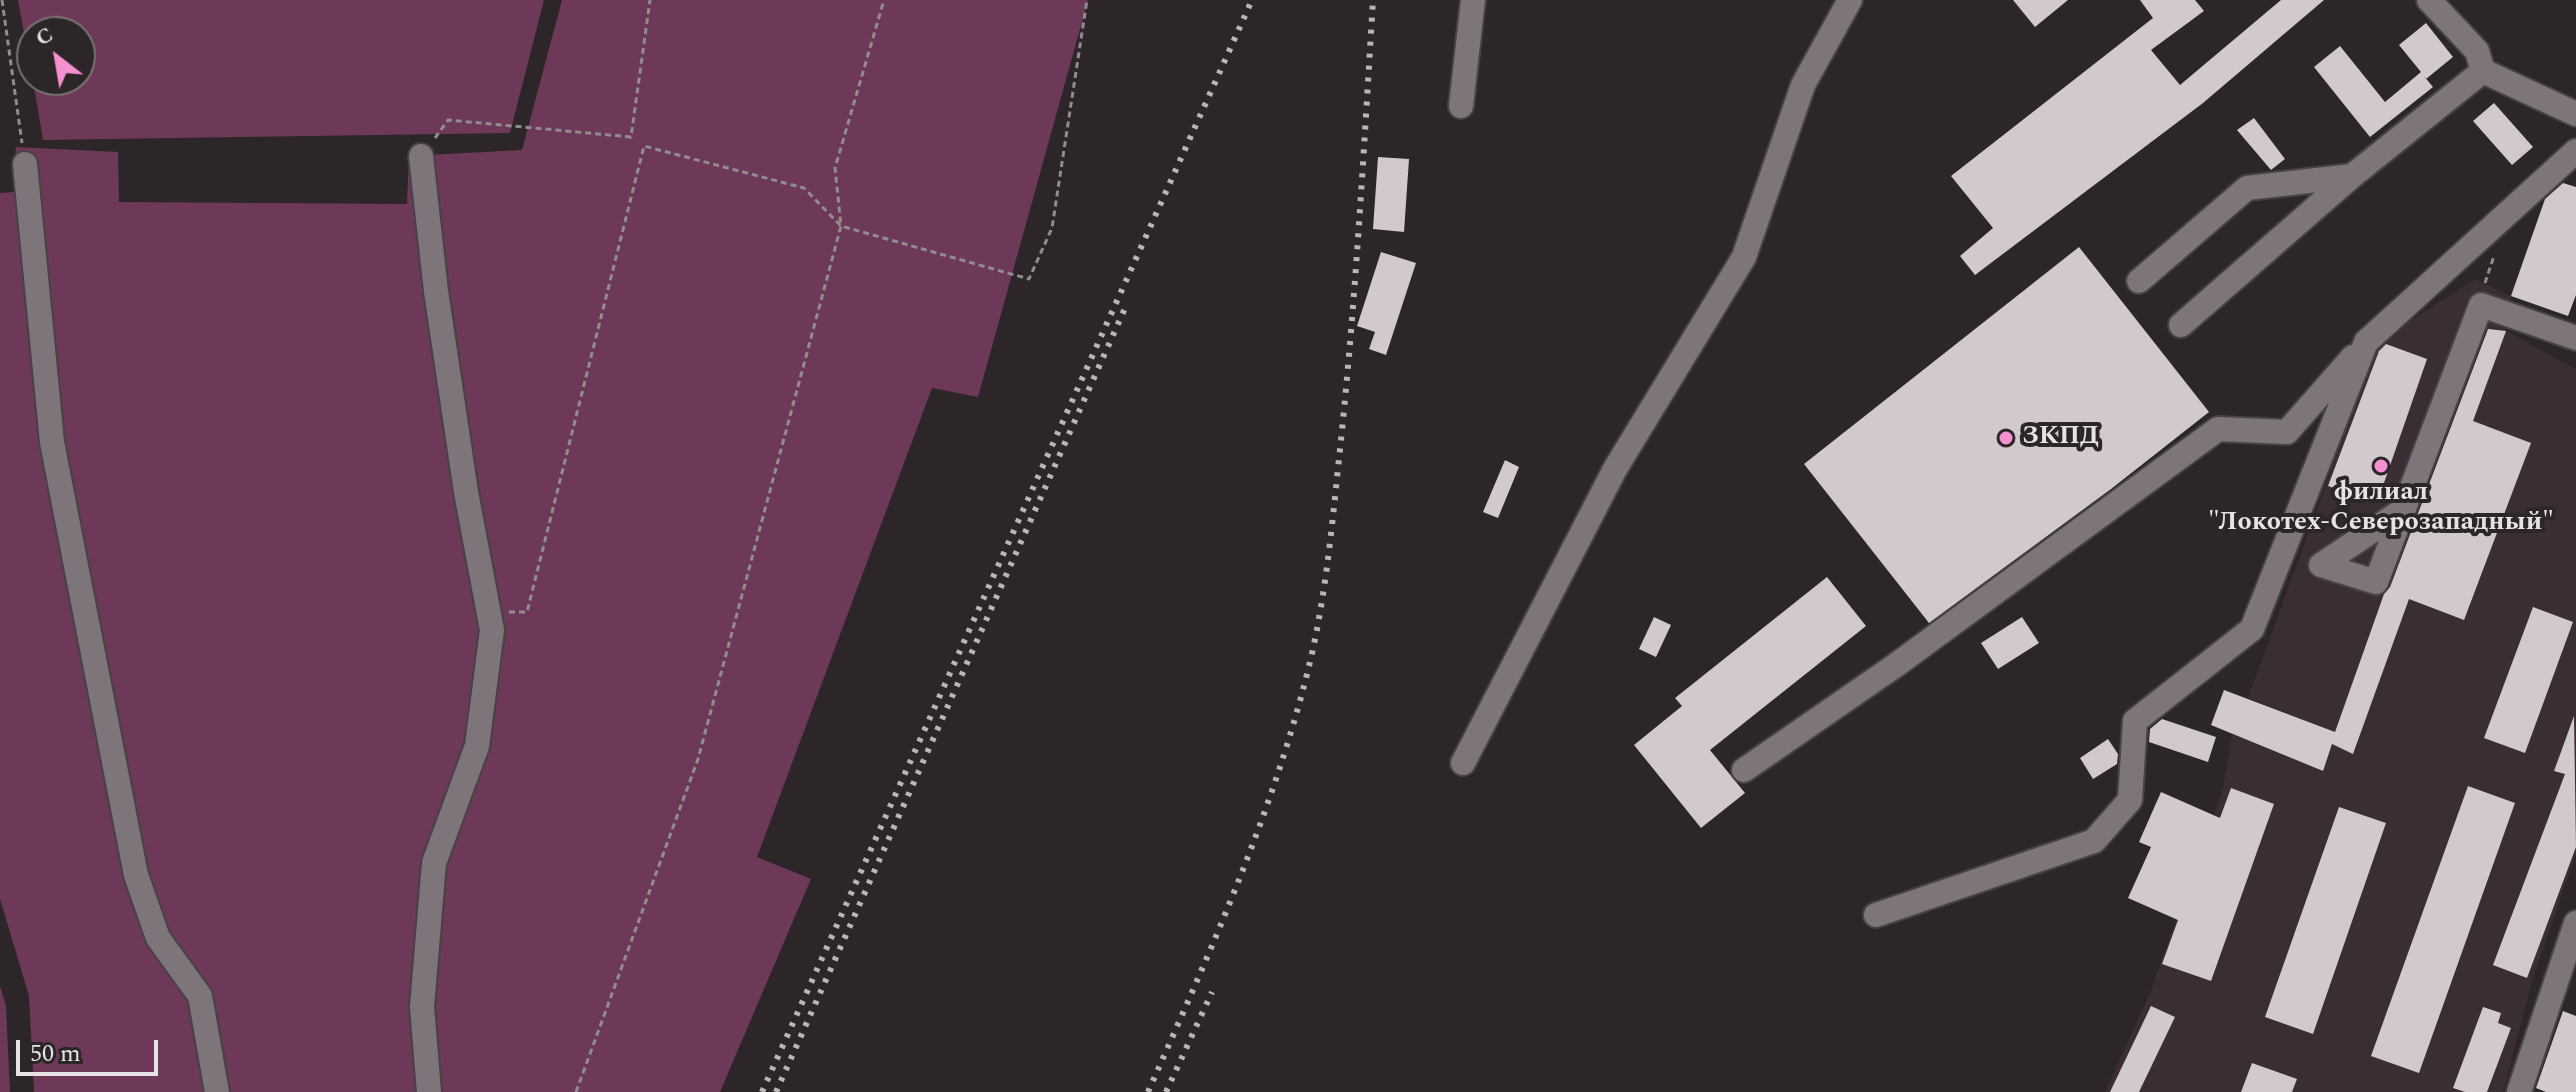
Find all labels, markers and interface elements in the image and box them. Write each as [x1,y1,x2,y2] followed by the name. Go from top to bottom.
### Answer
[16,16,96,96] north arrow
[29,19,60,55] text: С
[2022,422,2099,454] place label: ЗКПД
[1997,429,2015,447] marker: ЗКПД
[2372,457,2390,475] marker: филиал "Локотех-Северозападный"
[2208,478,2554,540] place label: филиал "Локотех-Северозападный"
[20,1024,162,1074] scale bar
[30,1036,81,1072] text: 50 m

